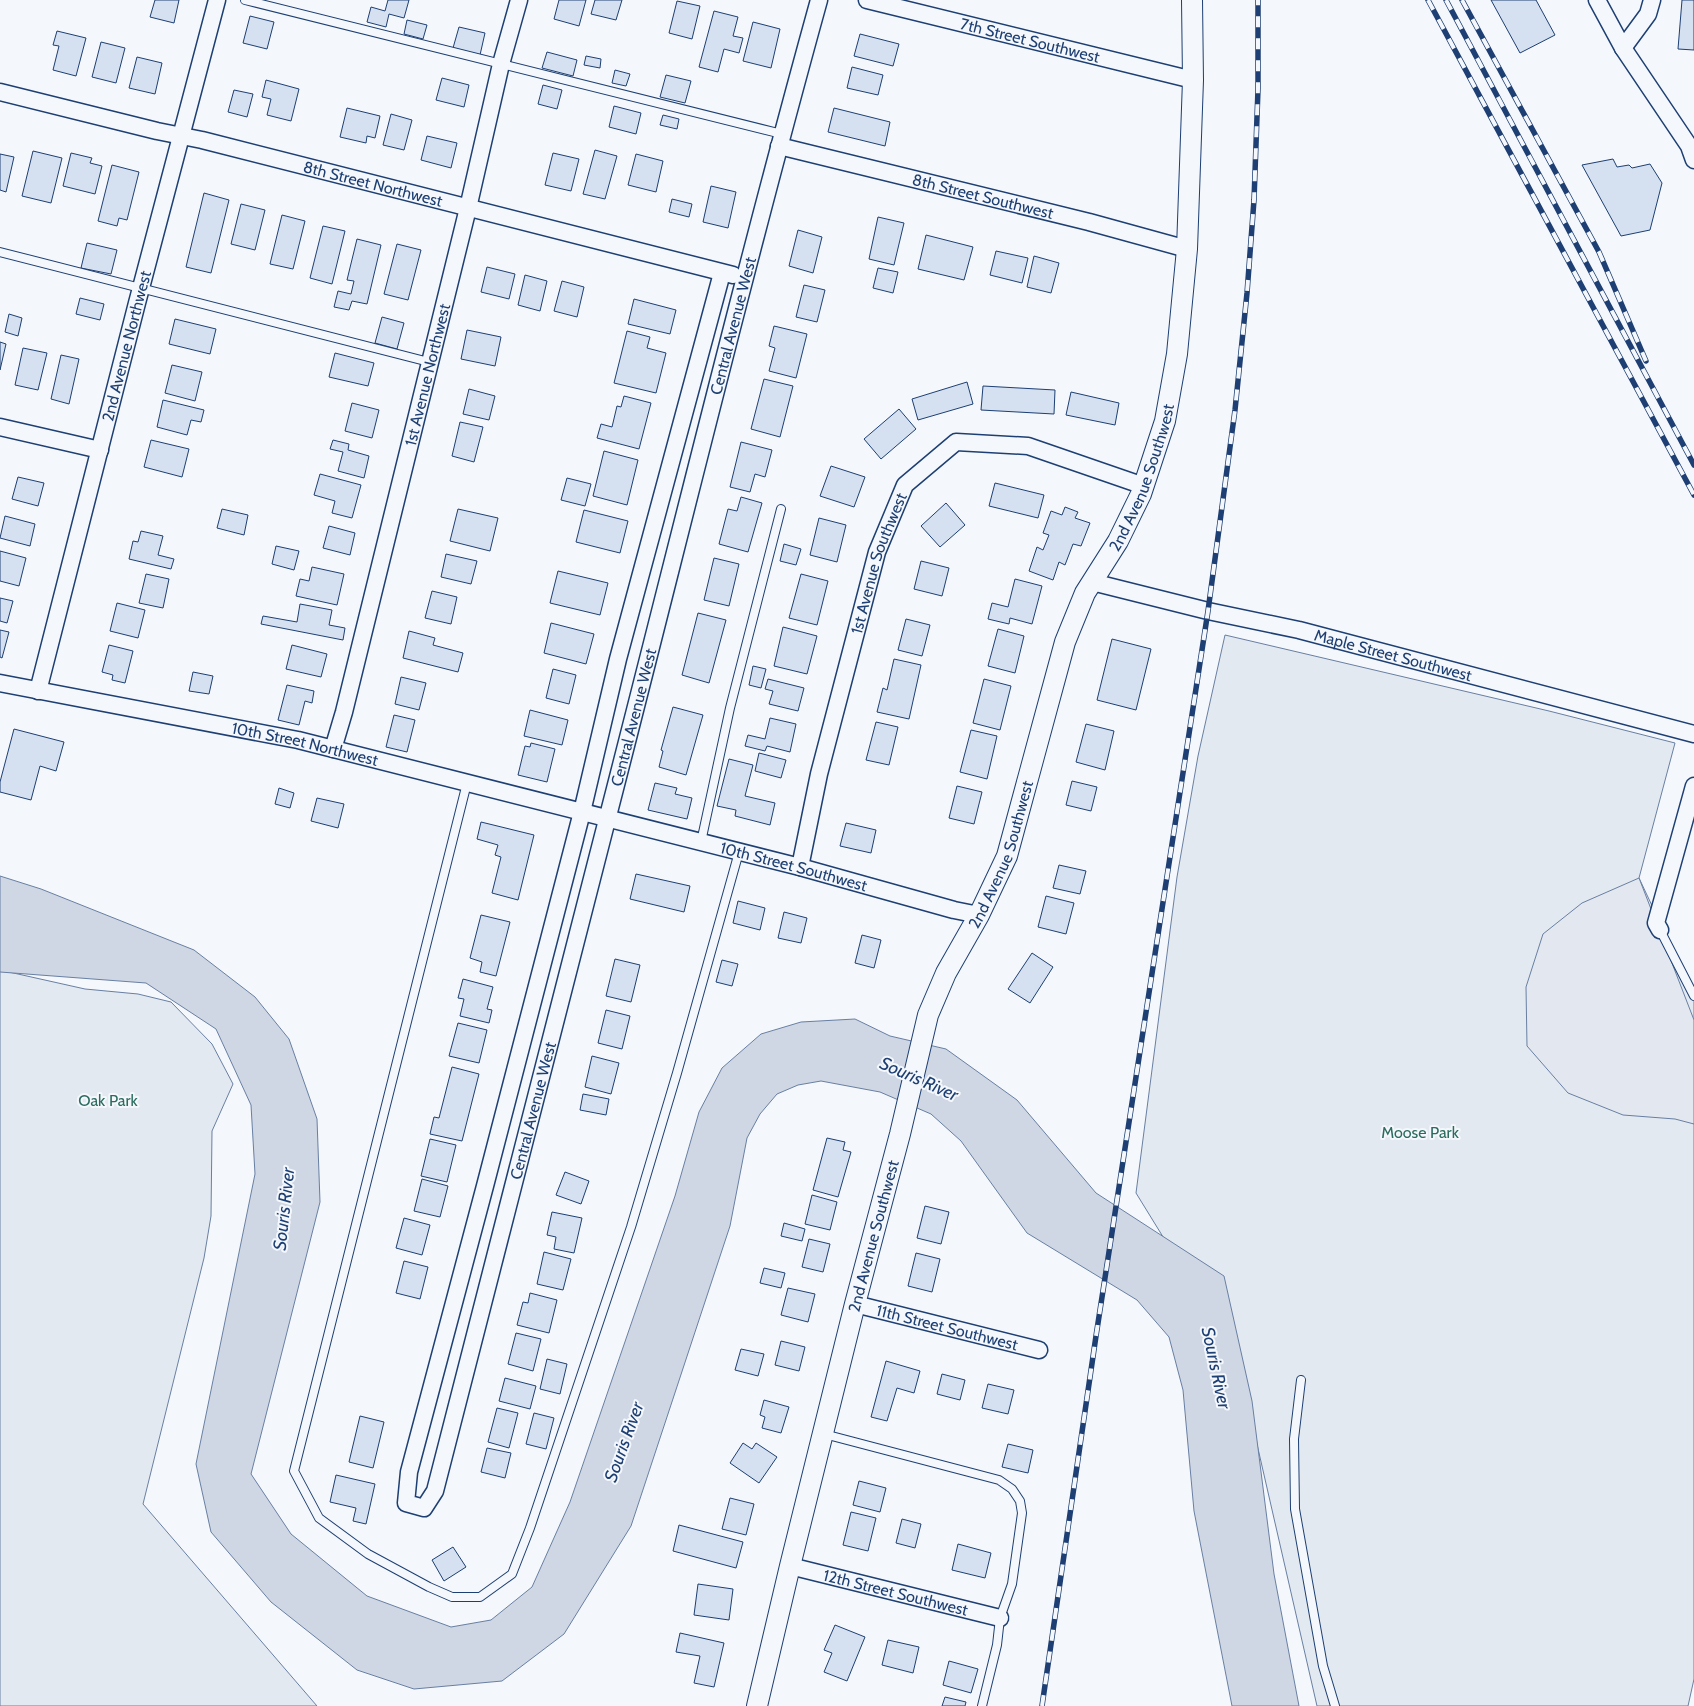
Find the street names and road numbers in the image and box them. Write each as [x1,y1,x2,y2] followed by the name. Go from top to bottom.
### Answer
[959,14,1102,66] street label: 7th Street Southwest
[301,157,445,210] street label: 8th Street Northwest
[911,170,1056,223] street label: 8th Street Southwest
[706,254,760,396] street label: Central Avenue West
[98,268,155,423] street label: 2nd Avenue Northwest
[400,301,454,448] street label: 1st Avenue Northwest
[1105,402,1177,555] street label: 2nd Avenue Southwest
[847,489,910,636] street label: 1st Avenue Southwest
[1312,625,1475,685] street label: Maple Street Southwest
[607,646,660,788] street label: Central Avenue West
[230,718,381,770] street label: 10th Street Northwest
[964,778,1037,931] street label: 2nd Avenue Southwest
[718,838,870,895] street label: 10th Street Southwest
[506,1039,560,1181] street label: Central Avenue West
[844,1157,902,1314] street label: 2nd Avenue Southwest
[874,1300,1020,1354] street label: 11th Street Southwest
[822,1565,971,1619] street label: 12th Street Southwest

